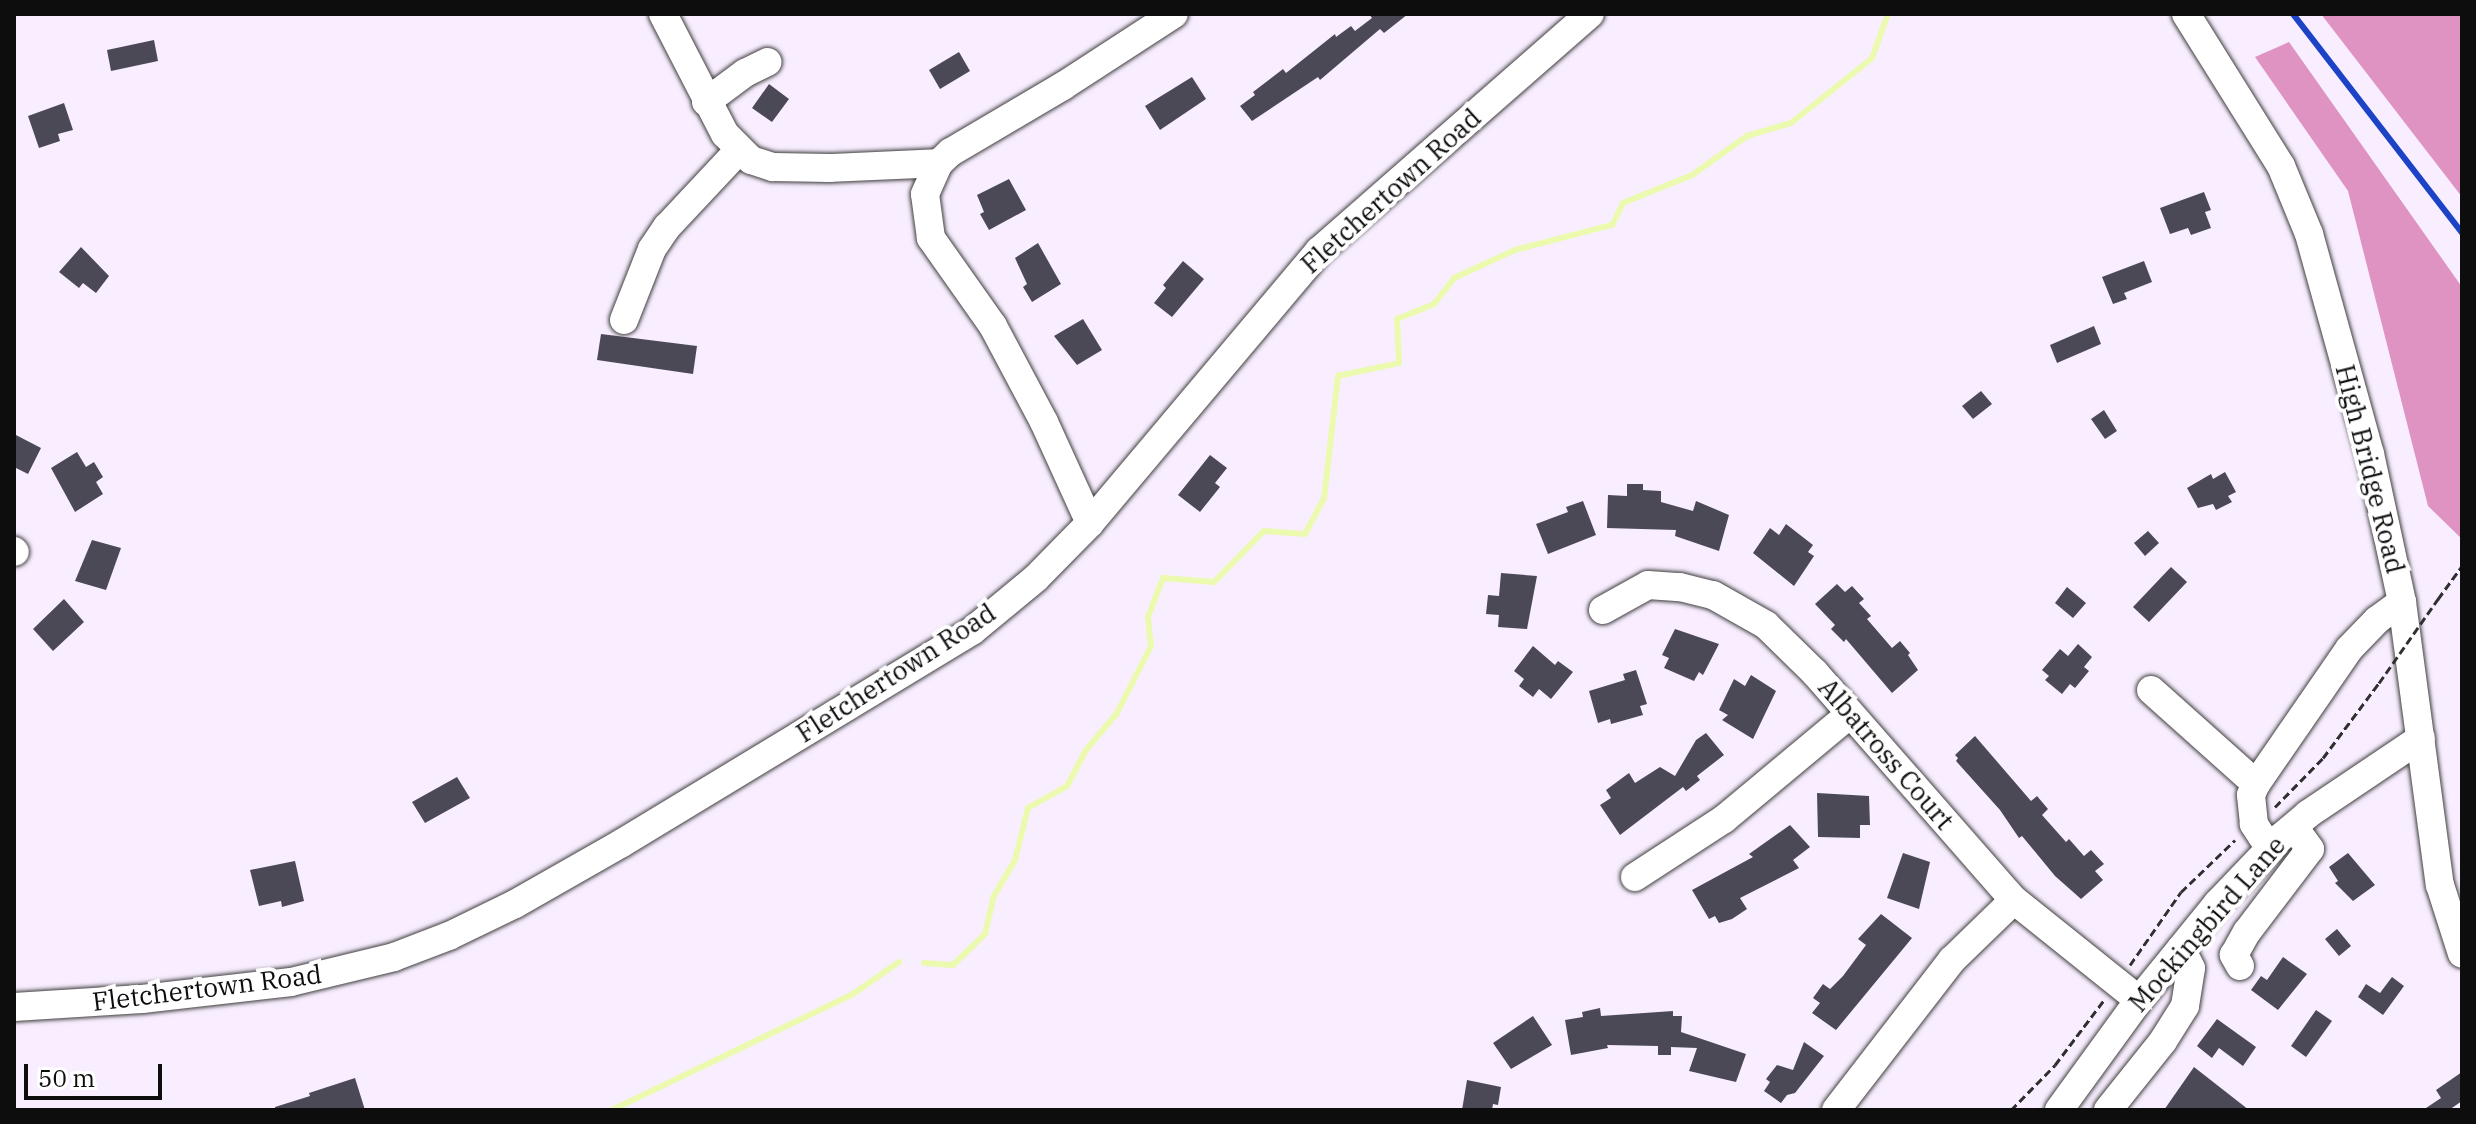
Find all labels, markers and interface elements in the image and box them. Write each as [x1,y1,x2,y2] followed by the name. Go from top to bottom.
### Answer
[1295,102,1487,280] street label: Fletchertown Road
[2329,361,2411,577] street label: High Bridge Road
[791,597,1001,749] street label: Fletchertown Road
[1812,672,1960,836] street label: Albatross Court
[2122,830,2292,1018] street label: Mockingbird Lane
[90,958,324,1018] street label: Fletchertown Road
[28,1048,166,1098] scale bar
[38,1062,95,1094] text: 50 m

